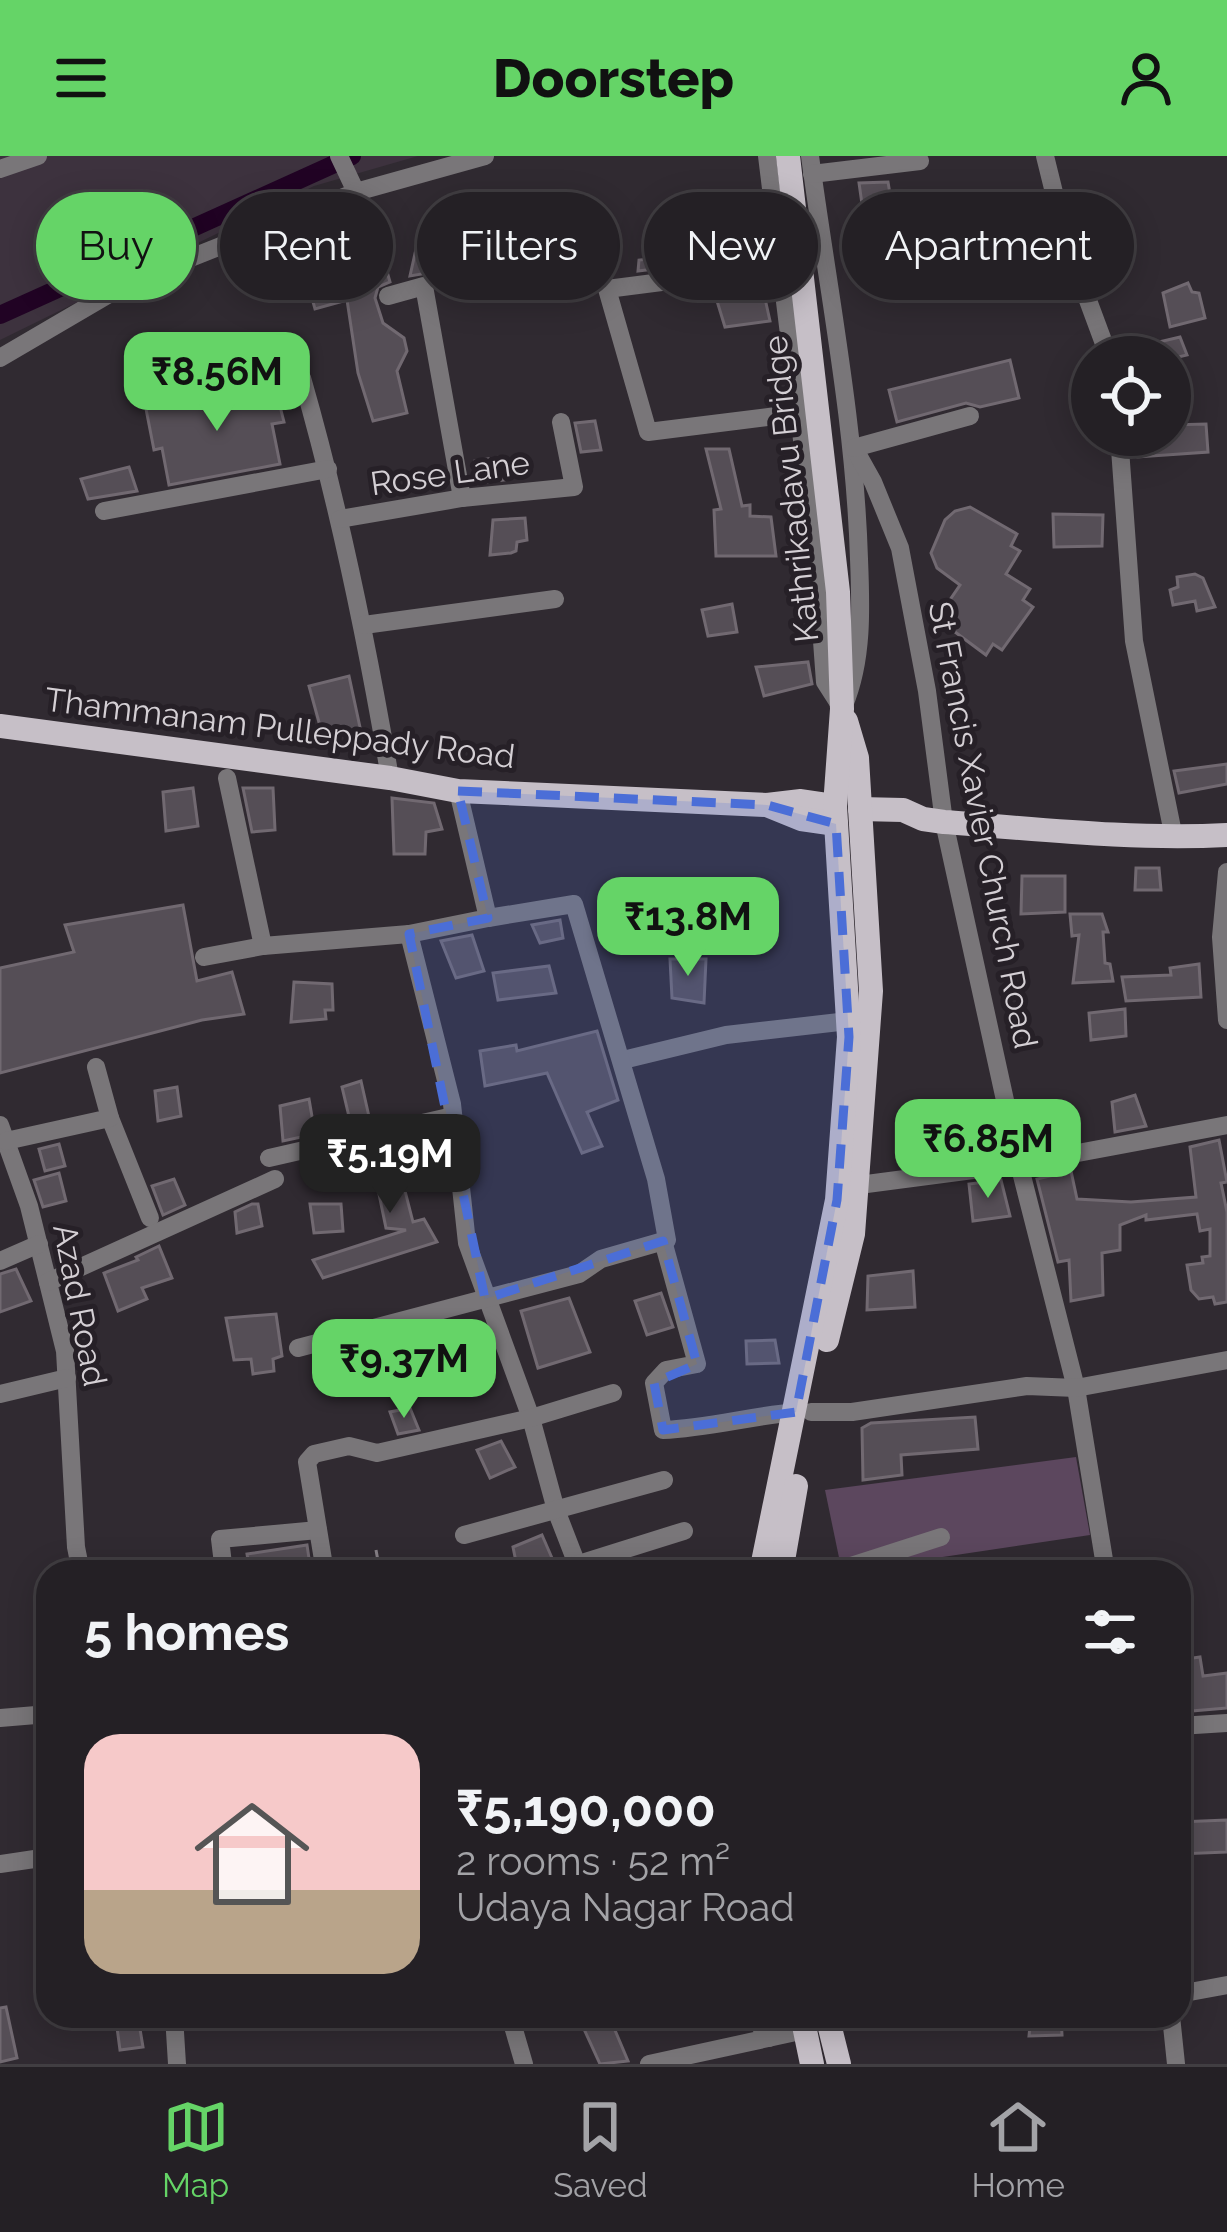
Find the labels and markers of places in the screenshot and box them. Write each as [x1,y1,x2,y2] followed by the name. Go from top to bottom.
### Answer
[119,332,315,434] pin: ₹8.56M
[590,877,786,979] pin: ₹13.8M
[890,1099,1086,1201] pin: ₹6.85M
[292,1114,488,1216] pin: ₹5.19M
[306,1319,502,1421] pin: ₹9.37M

